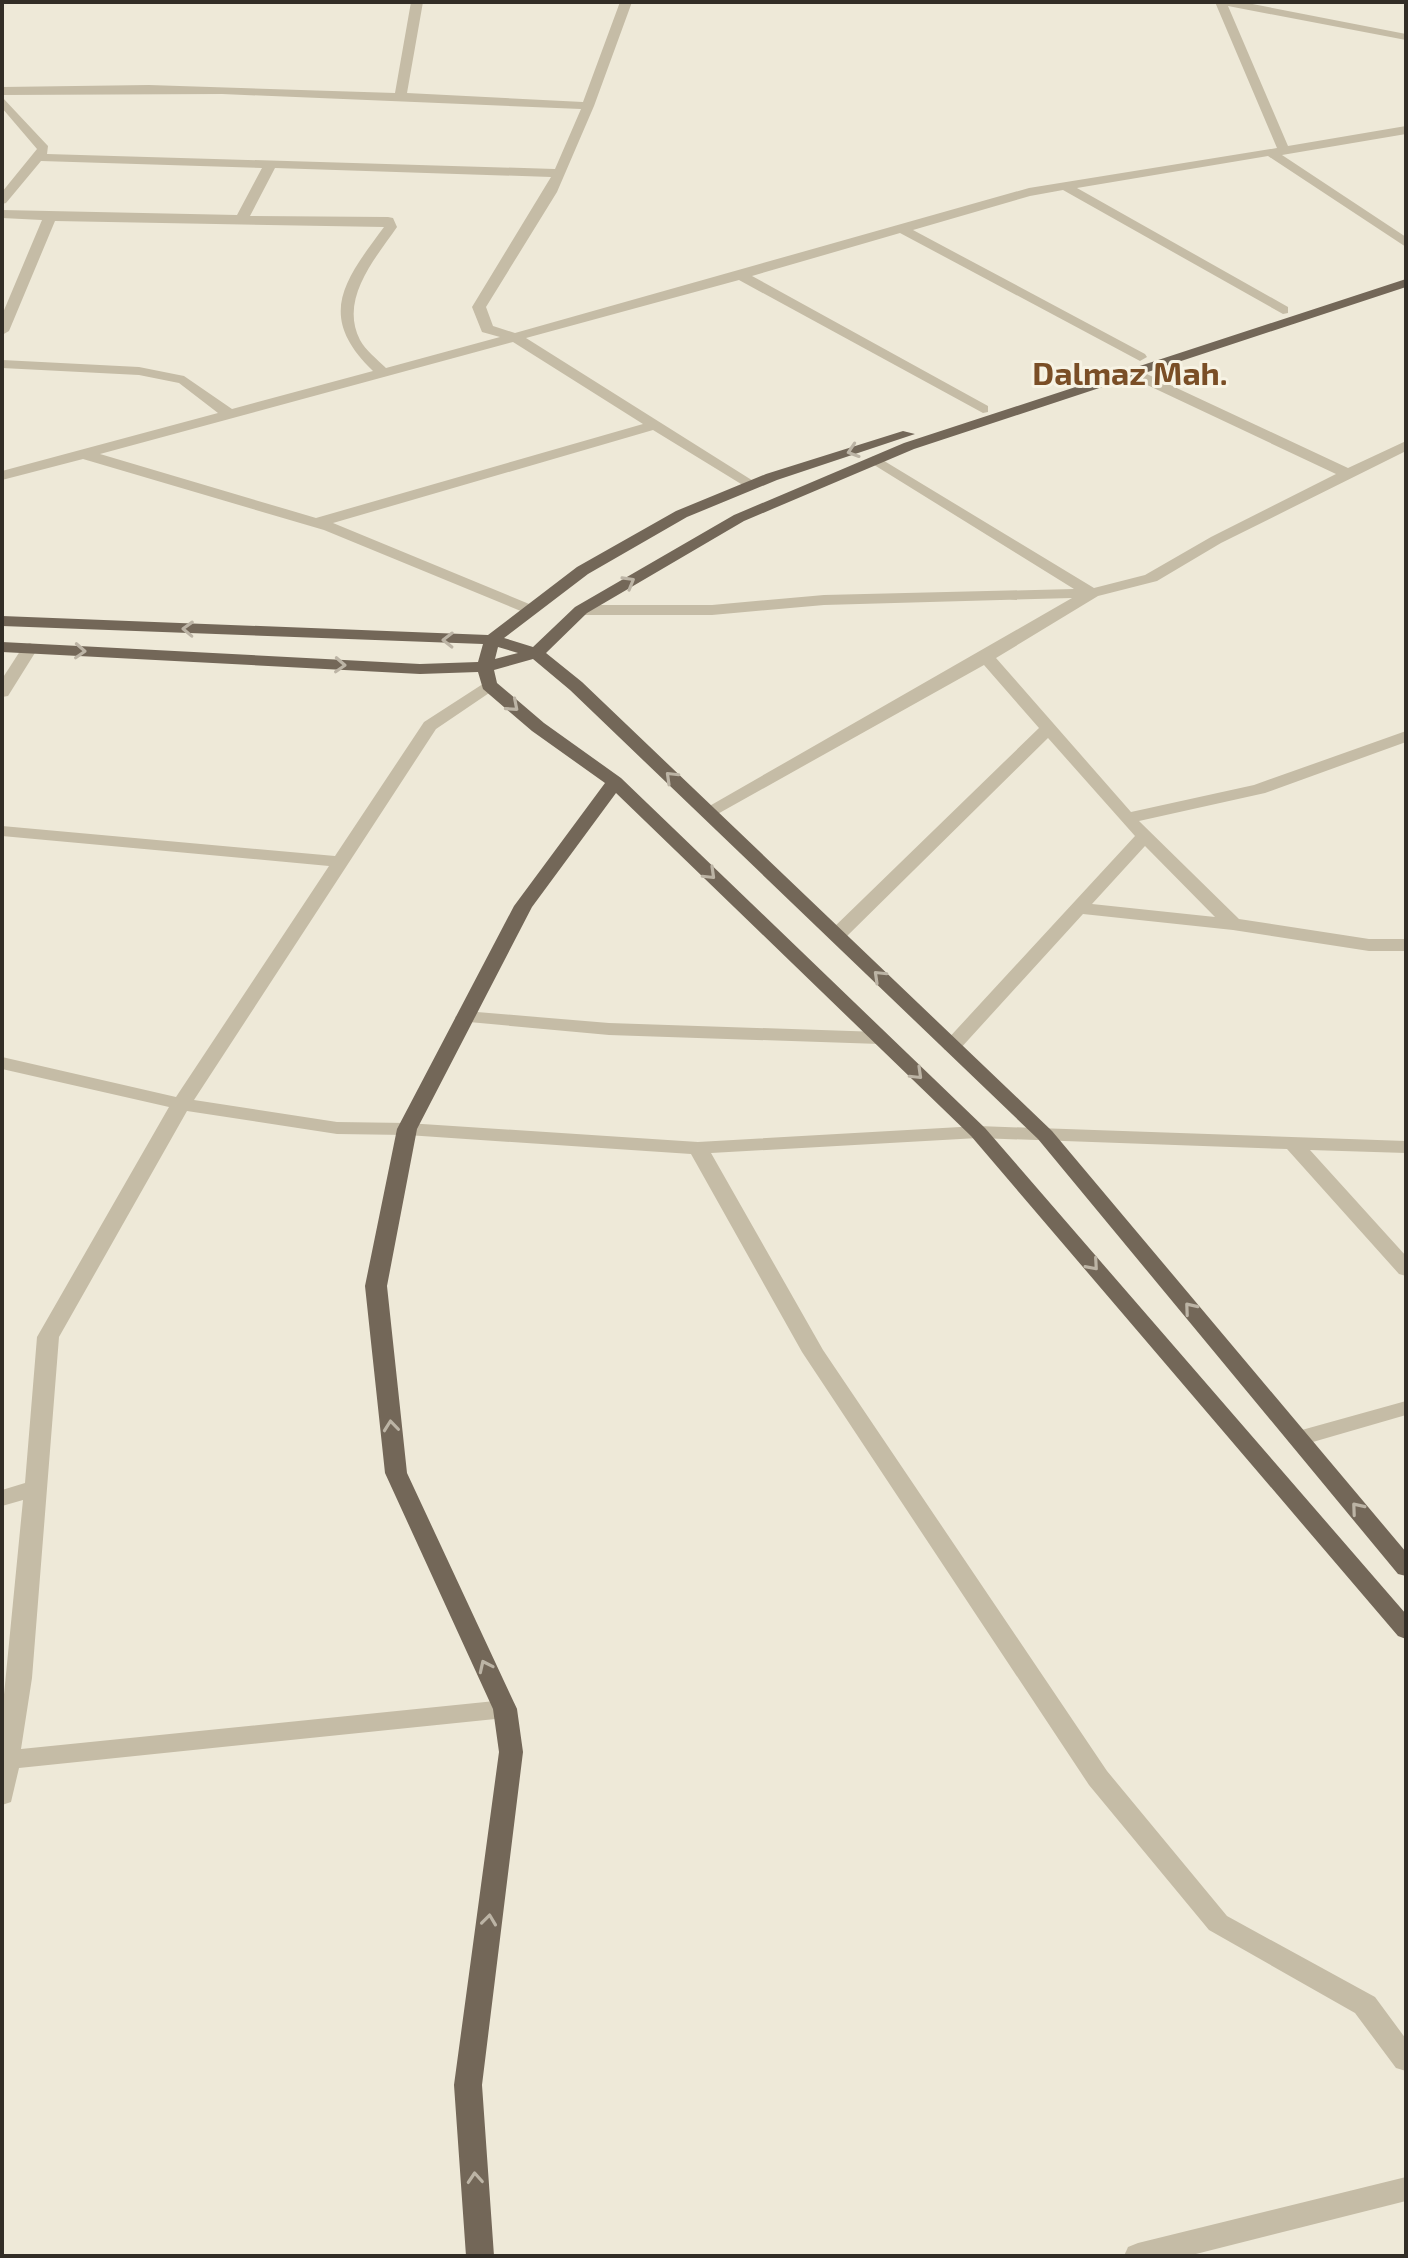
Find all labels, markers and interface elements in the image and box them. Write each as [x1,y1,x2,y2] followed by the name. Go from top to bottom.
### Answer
[1032,353,1228,391] district label: Dalmaz Mah.
[847,442,861,458] one-way arrow
[620,576,635,592] one-way arrow
[181,621,194,638] one-way arrow
[441,631,454,649] one-way arrow
[74,642,87,659] one-way arrow
[333,656,346,673] one-way arrow
[503,696,518,710] one-way arrow
[666,772,680,786] one-way arrow
[701,865,715,879] one-way arrow
[874,971,888,985] one-way arrow
[908,1065,923,1079] one-way arrow
[1083,1256,1098,1271] one-way arrow
[1185,1303,1200,1318] one-way arrow
[382,1419,399,1432] one-way arrow
[1352,1503,1367,1517] one-way arrow
[479,1660,495,1674] one-way arrow
[480,1913,497,1926] one-way arrow
[467,2171,484,2184] one-way arrow

